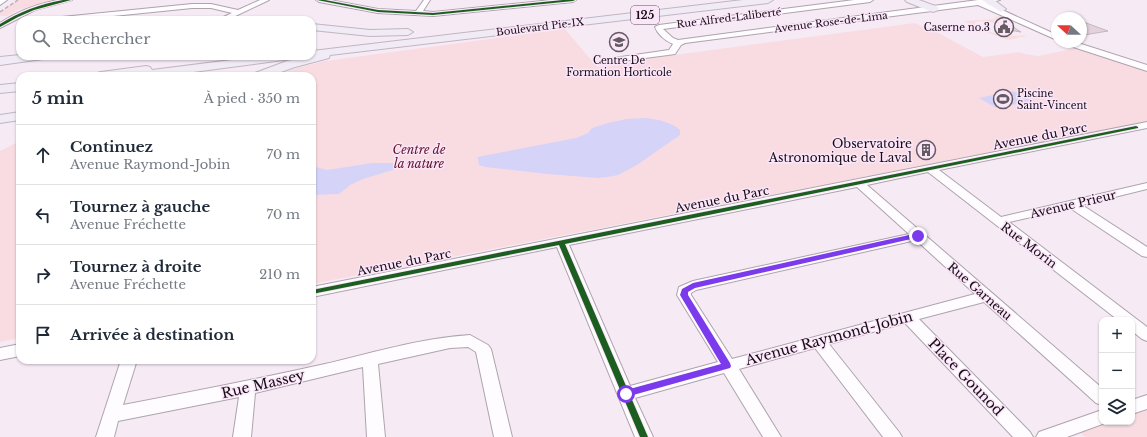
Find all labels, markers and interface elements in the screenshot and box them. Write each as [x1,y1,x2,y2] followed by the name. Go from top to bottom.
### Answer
[676,5,782,31] street label: Rue Alfred-Laliberté
[631,6,659,24] road number: 125
[773,9,889,36] street label: Avenue Rose-de-Lima
[1051,12,1087,48] north arrow
[495,15,585,39] street label: Boulevard Pie-IX
[16,16,316,60] search box
[993,16,1015,38] public building icon: Caserne no.3
[924,21,990,34] place label: Caserne no.3
[30,27,52,49] icon: search
[62,29,150,48] text: Rechercher
[608,31,630,53] school or university icon: Centre De Formation Horticole
[566,54,672,79] place label: Centre De Formation Horticole
[1017,87,1087,112] place label: Piscine Saint-Vincent
[32,88,84,109] text: 5 min
[992,88,1014,110] sports icon: Piscine Saint-Vincent
[204,90,300,107] text: À pied · 350 m
[991,119,1089,153] street label: Avenue du Parc
[768,136,912,165] place label: Observatoire Astronomique de Laval
[70,137,153,156] text: Continuez
[915,139,937,161] building icon: Observatoire Astronomique de Laval
[393,142,446,171] park label: Centre de la nature
[32,144,54,166] icon: ahead
[267,146,300,163] text: 70 m
[70,156,230,173] text: Avenue Raymond-Jobin
[673,182,771,216] street label: Avenue du Parc
[1028,187,1118,221] street label: Avenue Prieur
[70,197,210,216] text: Tournez à gauche
[32,204,54,226] icon: left
[267,206,300,223] text: 70 m
[70,216,186,233] text: Avenue Fréchette
[998,219,1060,271] street label: Rue Morin
[909,227,927,245] route end
[355,245,453,279] street label: Avenue du Parc
[70,257,202,276] text: Tournez à droite
[945,259,1015,323] street label: Rue Garneau
[32,264,54,286] icon: right
[259,266,300,283] text: 210 m
[70,276,186,293] text: Avenue Fréchette
[742,307,915,369] street label: Avenue Raymond-Jobin
[1099,317,1135,425] map controls
[1099,317,1135,353] button: +
[32,324,54,346] icon: arrive
[70,325,234,344] text: Arrivée à destination
[925,335,1008,420] street label: Place Gounod
[1099,353,1135,389] button: −
[220,366,306,402] street label: Rue Massey
[617,385,635,403] route start
[1099,389,1135,425] button: layers

